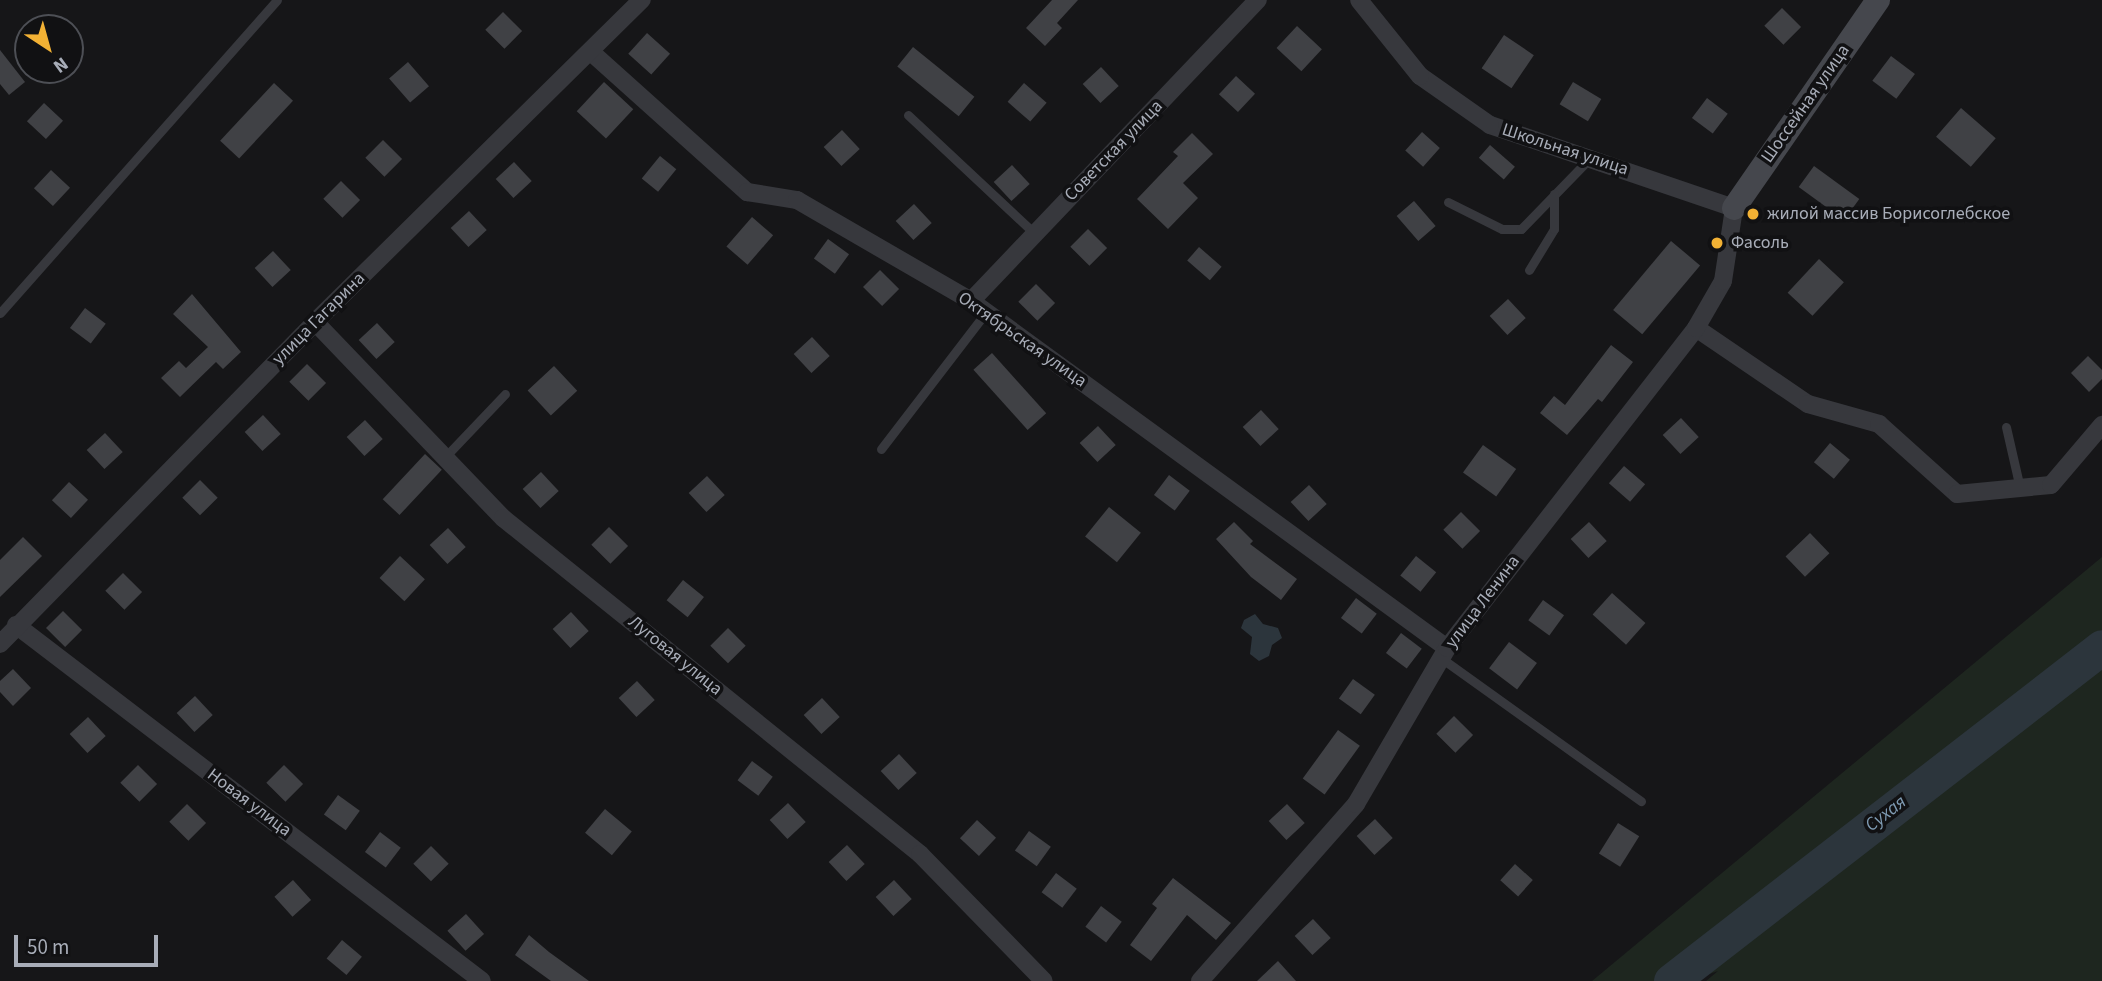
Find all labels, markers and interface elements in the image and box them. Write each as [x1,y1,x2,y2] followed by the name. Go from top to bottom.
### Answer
[14,14,84,84] north arrow
[1757,41,1855,167] street label: Шоссейная улица
[47,50,74,79] text: N
[1060,96,1168,206] street label: Советская улица
[1499,119,1631,181] street label: Школьная улица
[1767,203,2010,225] place label: жилой массив Борисоглебское
[1745,206,1761,222] marker: жилой массив Борисоглебское
[1731,232,1789,254] place label: Фасоль
[1709,235,1725,251] marker: Фасоль
[268,268,370,370] street label: улица Гагарина
[953,288,1091,392] street label: Октябрьская улица
[1441,551,1525,653] street label: улица Ленина
[624,612,726,700] street label: Луговая улица
[203,764,295,842] street label: Новая улица
[1861,791,1911,837] water label: Сухая
[18,922,161,966] scale bar
[27,932,69,962] text: 50 m

